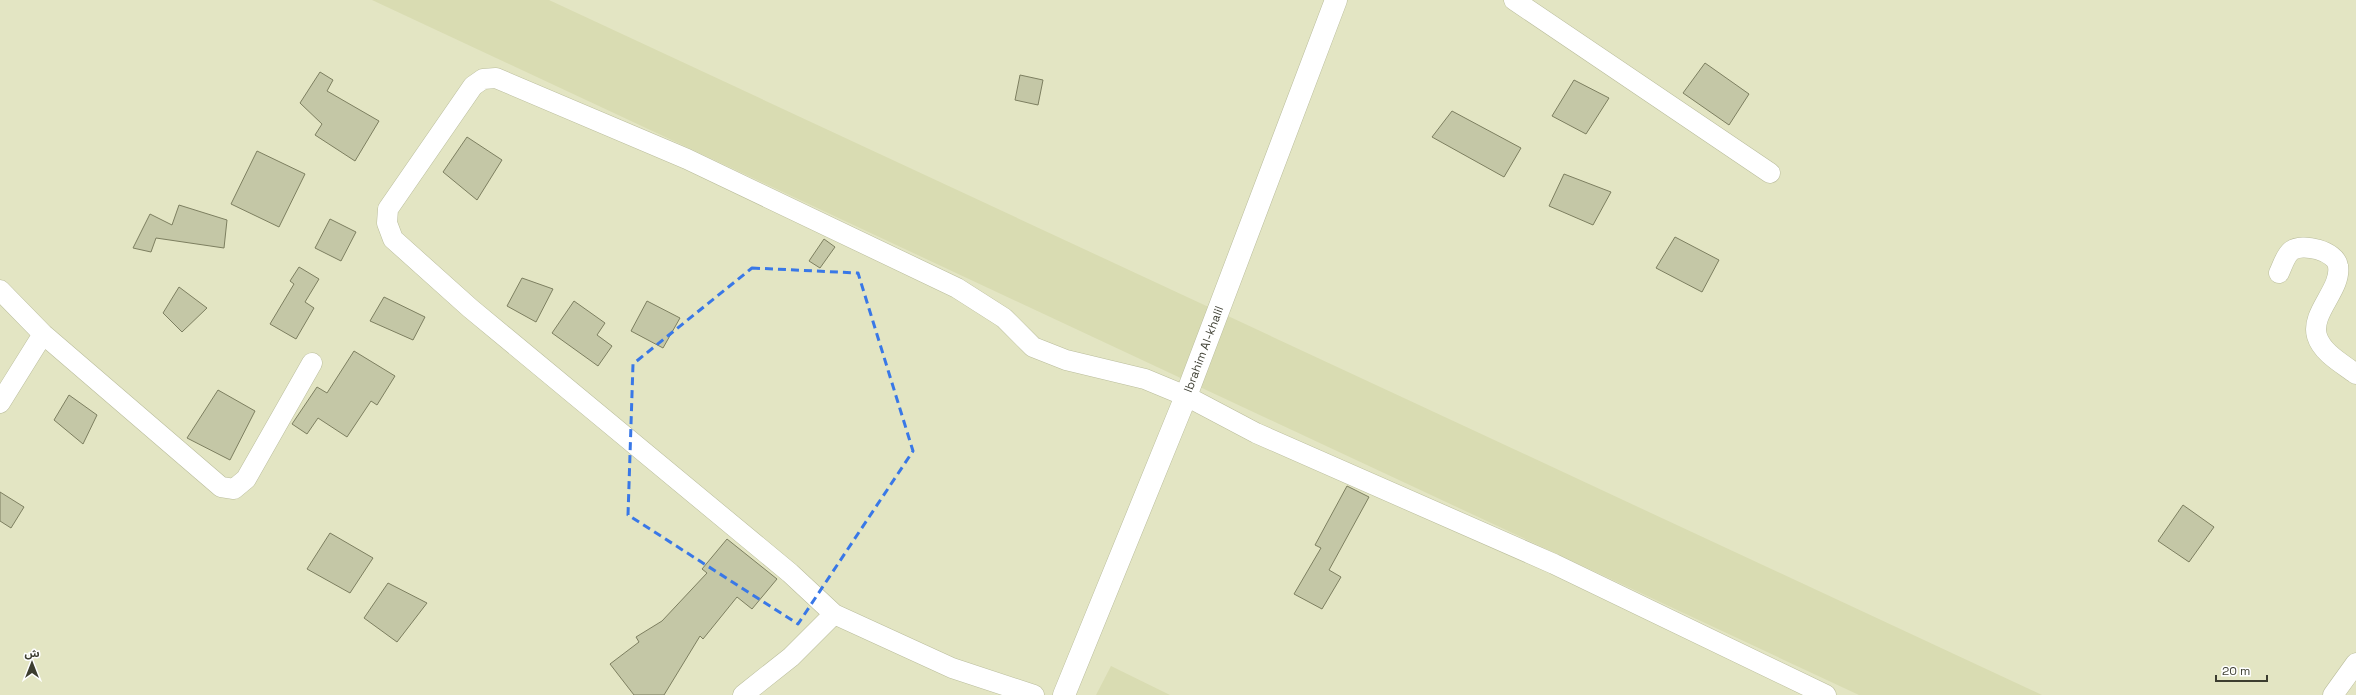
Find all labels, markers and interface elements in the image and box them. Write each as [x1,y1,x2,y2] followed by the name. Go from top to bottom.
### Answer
[1180,304,1227,395] street label: Ibrahim Al-khalil
[12,643,52,683] north arrow
[24,646,40,660] text: ش
[2216,657,2267,683] scale bar
[2222,663,2250,679] text: 20 m

